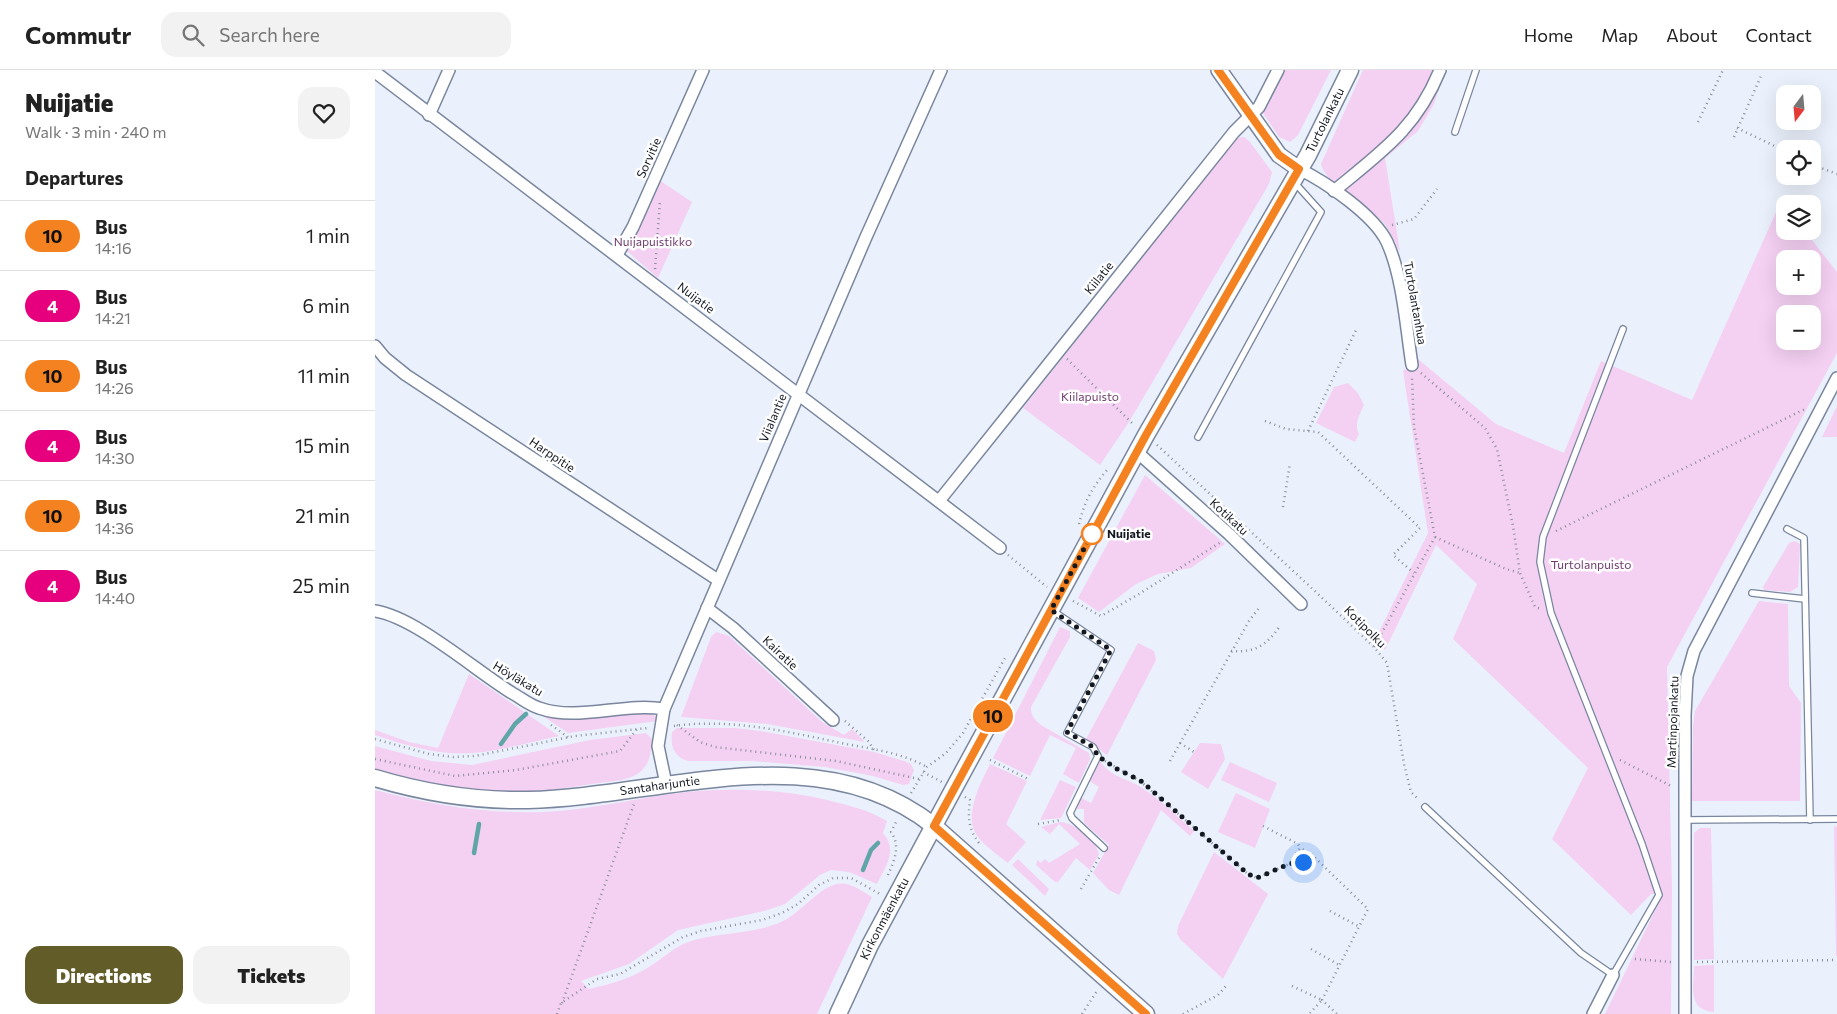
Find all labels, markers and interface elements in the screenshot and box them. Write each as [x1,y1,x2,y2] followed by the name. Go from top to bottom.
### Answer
[161,12,511,57] search box
[25,20,131,49] text: Commutr
[179,21,207,49] icon: search
[219,23,320,46] text: Search here
[1524,24,1573,46] text: Home
[1601,24,1638,46] text: Map
[1666,24,1718,46] text: About
[1746,24,1812,46] text: Contact
[1302,85,1346,155] street label: Turtolankatu
[1776,85,1821,130] north arrow
[1776,85,1821,350] map controls
[298,87,350,139] button: heart
[25,88,113,117] text: Nuijatie
[25,122,166,141] text: Walk · 3 min · 240 m
[633,135,663,180] street label: Sorvitie
[1776,140,1821,185] button: locate
[25,166,123,189] text: Departures
[1776,195,1821,240] button: layers
[95,215,127,238] text: Bus
[306,224,350,247] text: 1 min
[42,225,63,247] text: 10
[614,234,692,248] park label: Nuijapuistikko
[95,238,132,257] text: 14:16
[1776,250,1821,295] button: +
[1081,258,1116,296] street label: Kiilatie
[1402,260,1430,346] street label: Turtolantanhua
[675,279,718,316] street label: Nuijatie
[95,285,127,308] text: Bus
[302,294,350,317] text: 6 min
[47,295,58,317] text: 4
[1776,305,1821,350] button: −
[95,308,131,327] text: 14:21
[95,355,127,378] text: Bus
[298,364,350,387] text: 11 min
[42,365,63,387] text: 10
[95,378,134,397] text: 14:26
[1061,389,1119,403] park label: Kiilapuisto
[756,391,789,444] street label: Viialantie
[95,425,127,448] text: Bus
[295,434,350,457] text: 15 min
[527,434,578,474] street label: Harppitie
[47,435,58,457] text: 4
[95,448,135,467] text: 14:30
[95,495,127,518] text: Bus
[1208,495,1252,537] street label: Kotikatu
[295,504,350,527] text: 21 min
[42,505,63,527] text: 10
[95,518,134,537] text: 14:36
[1081,523,1103,545] marker: Nuijatie
[1107,526,1151,540] place label: Nuijatie
[1551,557,1631,571] park label: Turtolanpuisto
[95,565,127,588] text: Bus
[293,574,350,597] text: 25 min
[47,575,58,597] text: 4
[95,588,135,607] text: 14:40
[1342,603,1389,650] street label: Kotipolku
[760,633,801,672] street label: Kairatie
[491,658,546,699] street label: Höyläkatu
[1663,676,1681,768] street label: Martinpojankatu
[971,700,1015,732] line badge: 10
[983,705,1003,727] text: 10
[619,773,701,797] street label: Santaharjuntie
[1291,850,1316,875] your location
[856,875,911,961] street label: Kirkonmäenkatu
[25,946,183,1004] button: Directions
[193,946,350,1004] button: Tickets

